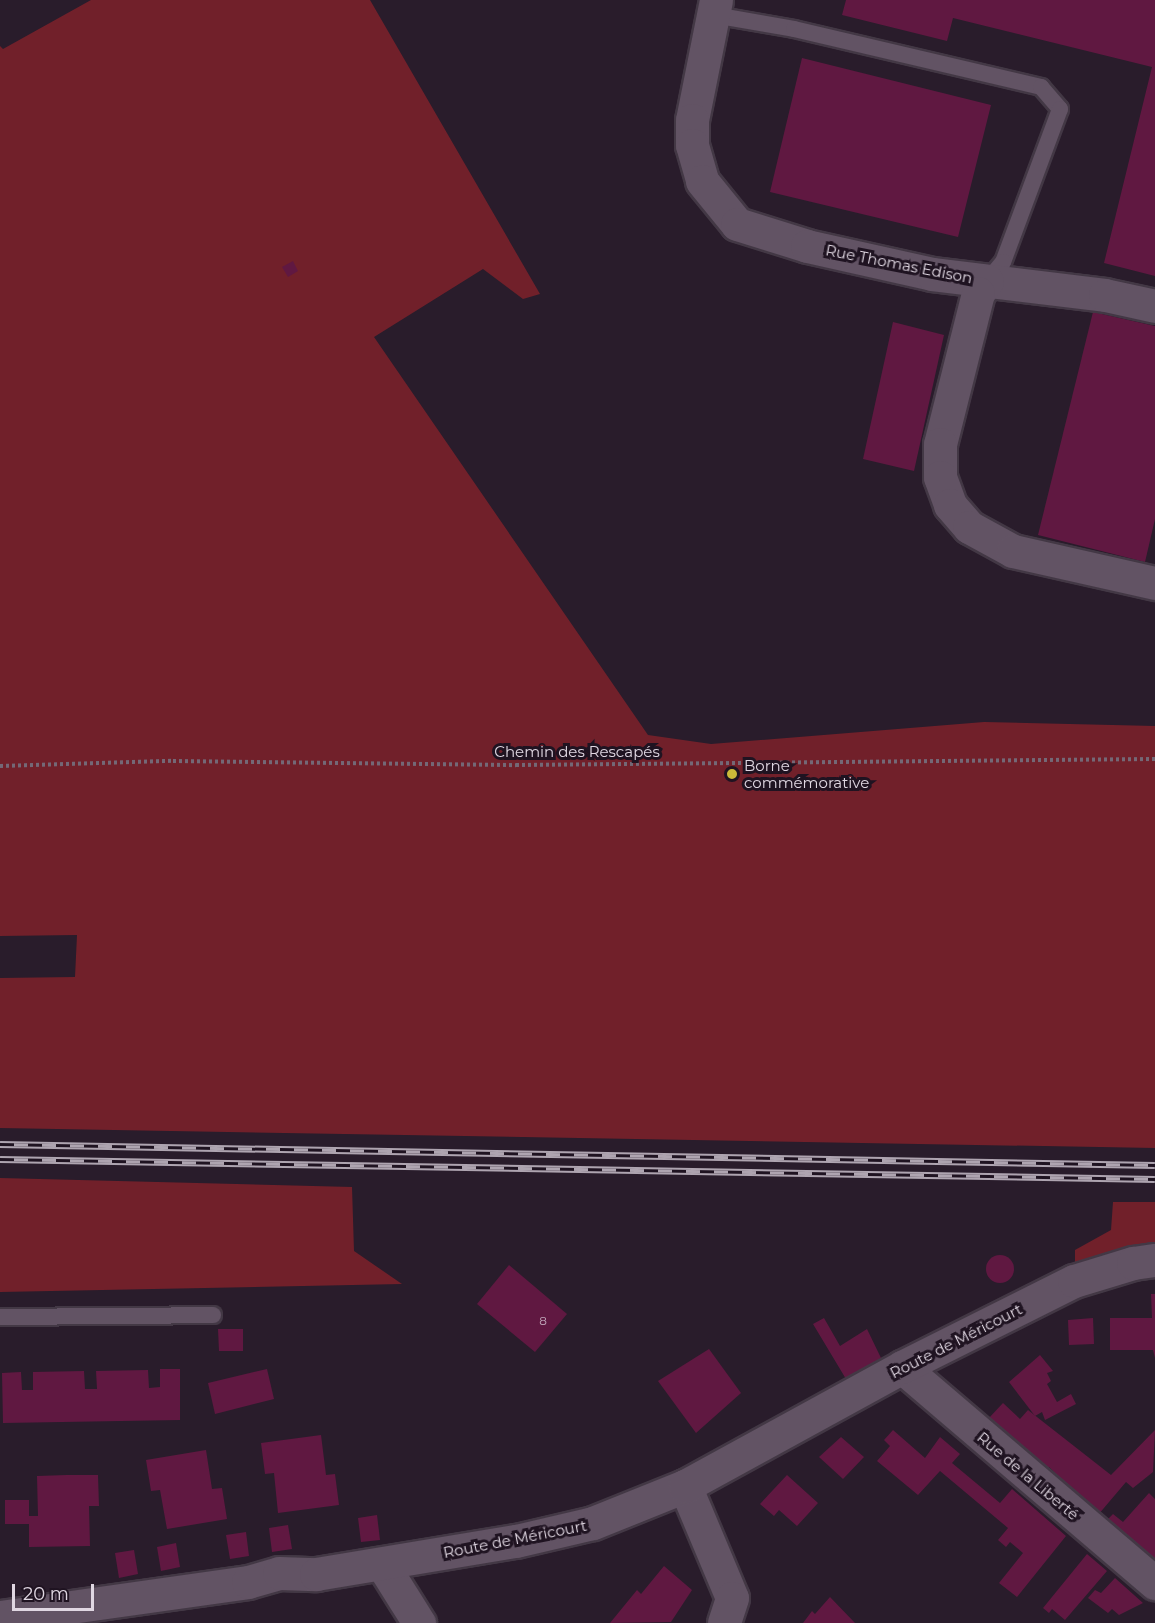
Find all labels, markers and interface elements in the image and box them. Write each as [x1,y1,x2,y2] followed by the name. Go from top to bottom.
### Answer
[824,241,974,287] street label: Rue Thomas Edison
[494,743,660,761] street label: Chemin des Rescapés
[744,756,869,791] place label: Borne commémorative
[725,767,739,781] marker: Borne commémorative
[887,1300,1025,1382] street label: Route de Méricourt
[539,1314,547,1328] house number: 8
[974,1428,1082,1524] street label: Rue de la Liberté
[442,1516,588,1562] street label: Route de Méricourt
[15,1572,98,1610] scale bar
[23,1583,69,1605] text: 20 m

